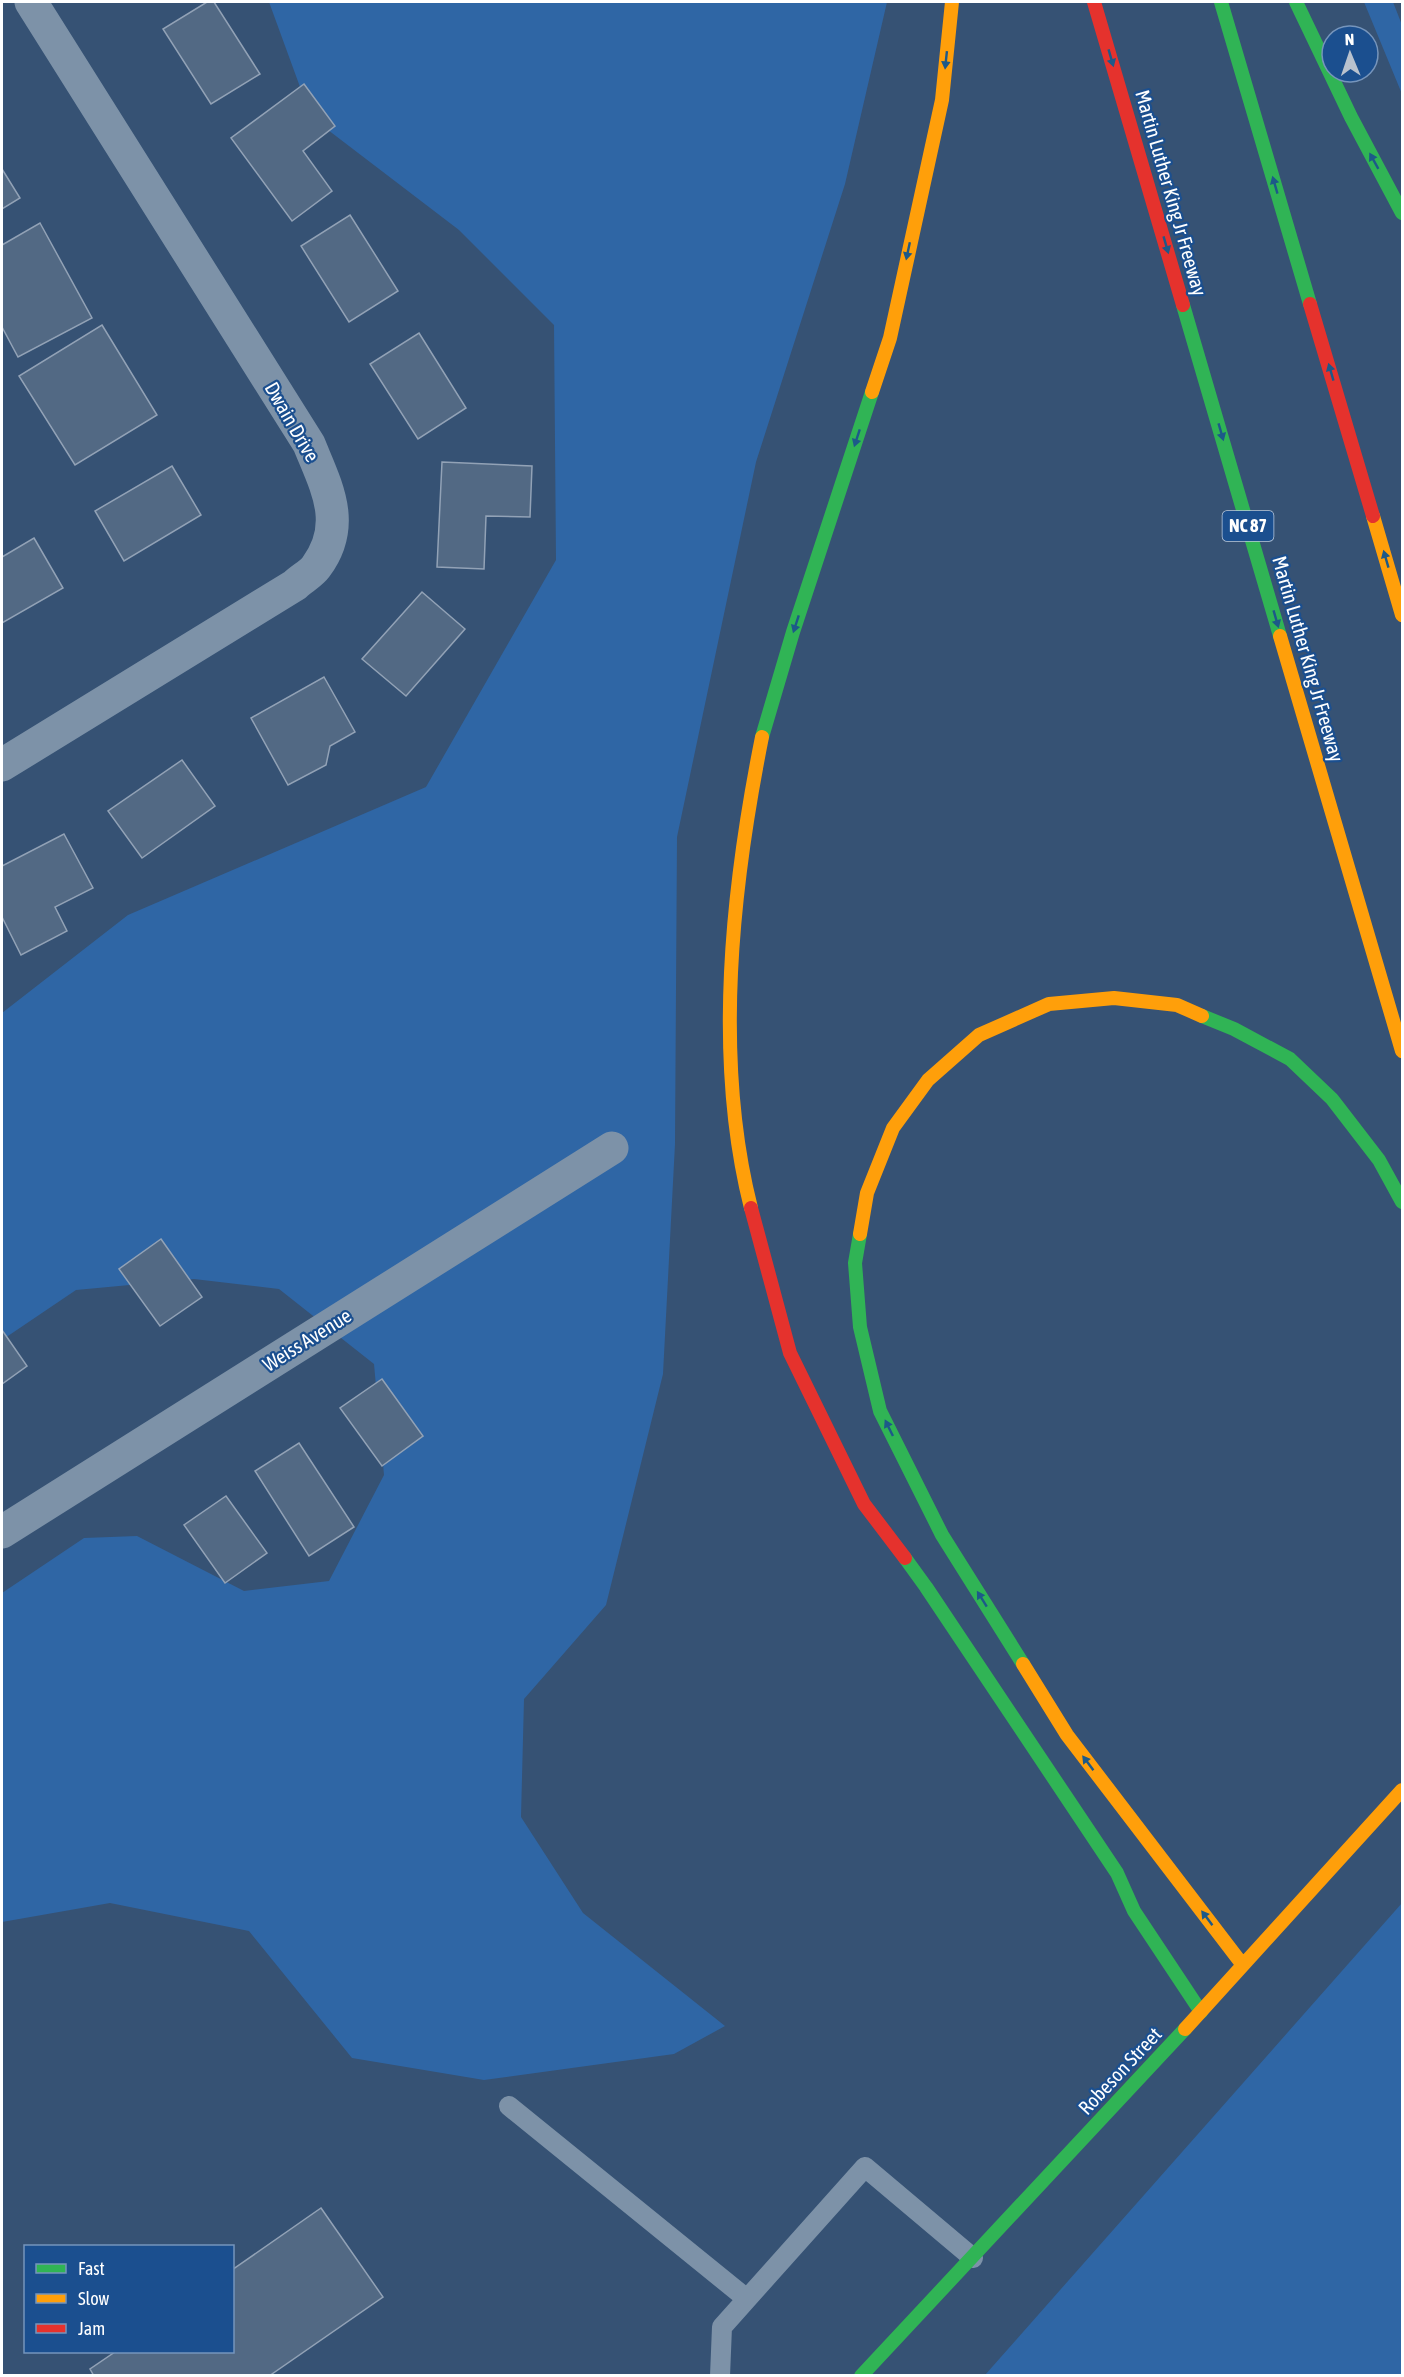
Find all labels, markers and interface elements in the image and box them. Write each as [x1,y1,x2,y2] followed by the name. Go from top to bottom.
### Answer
[1320,24,1380,84] north arrow
[1344,30,1355,48] text: N
[1107,49,1116,67] one-way arrow
[941,50,951,69] one-way arrow
[1131,87,1212,298] street label: Martin Luther King Jr Freeway
[1370,153,1380,170] one-way arrow
[1270,176,1279,194] one-way arrow
[1162,236,1171,254] one-way arrow
[903,241,912,260] one-way arrow
[1326,363,1335,381] one-way arrow
[260,378,324,466] street label: Dwain Drive
[1217,423,1226,441] one-way arrow
[851,429,861,447] one-way arrow
[1222,511,1274,541] road number: NC 87
[1381,550,1390,568] one-way arrow
[1268,553,1349,764] street label: Martin Luther King Jr Freeway
[1272,610,1281,628] one-way arrow
[790,615,800,633] one-way arrow
[258,1303,355,1376] street label: Weiss Avenue
[884,1420,894,1437] one-way arrow
[977,1591,988,1607] one-way arrow
[1082,1755,1095,1771] one-way arrow
[1200,1910,1213,1926] one-way arrow
[1073,2022,1166,2119] street label: Robeson Street
[24,2245,234,2353] legend
[78,2258,105,2279] text: Fast
[78,2288,109,2309] text: Slow
[78,2318,105,2339] text: Jam

